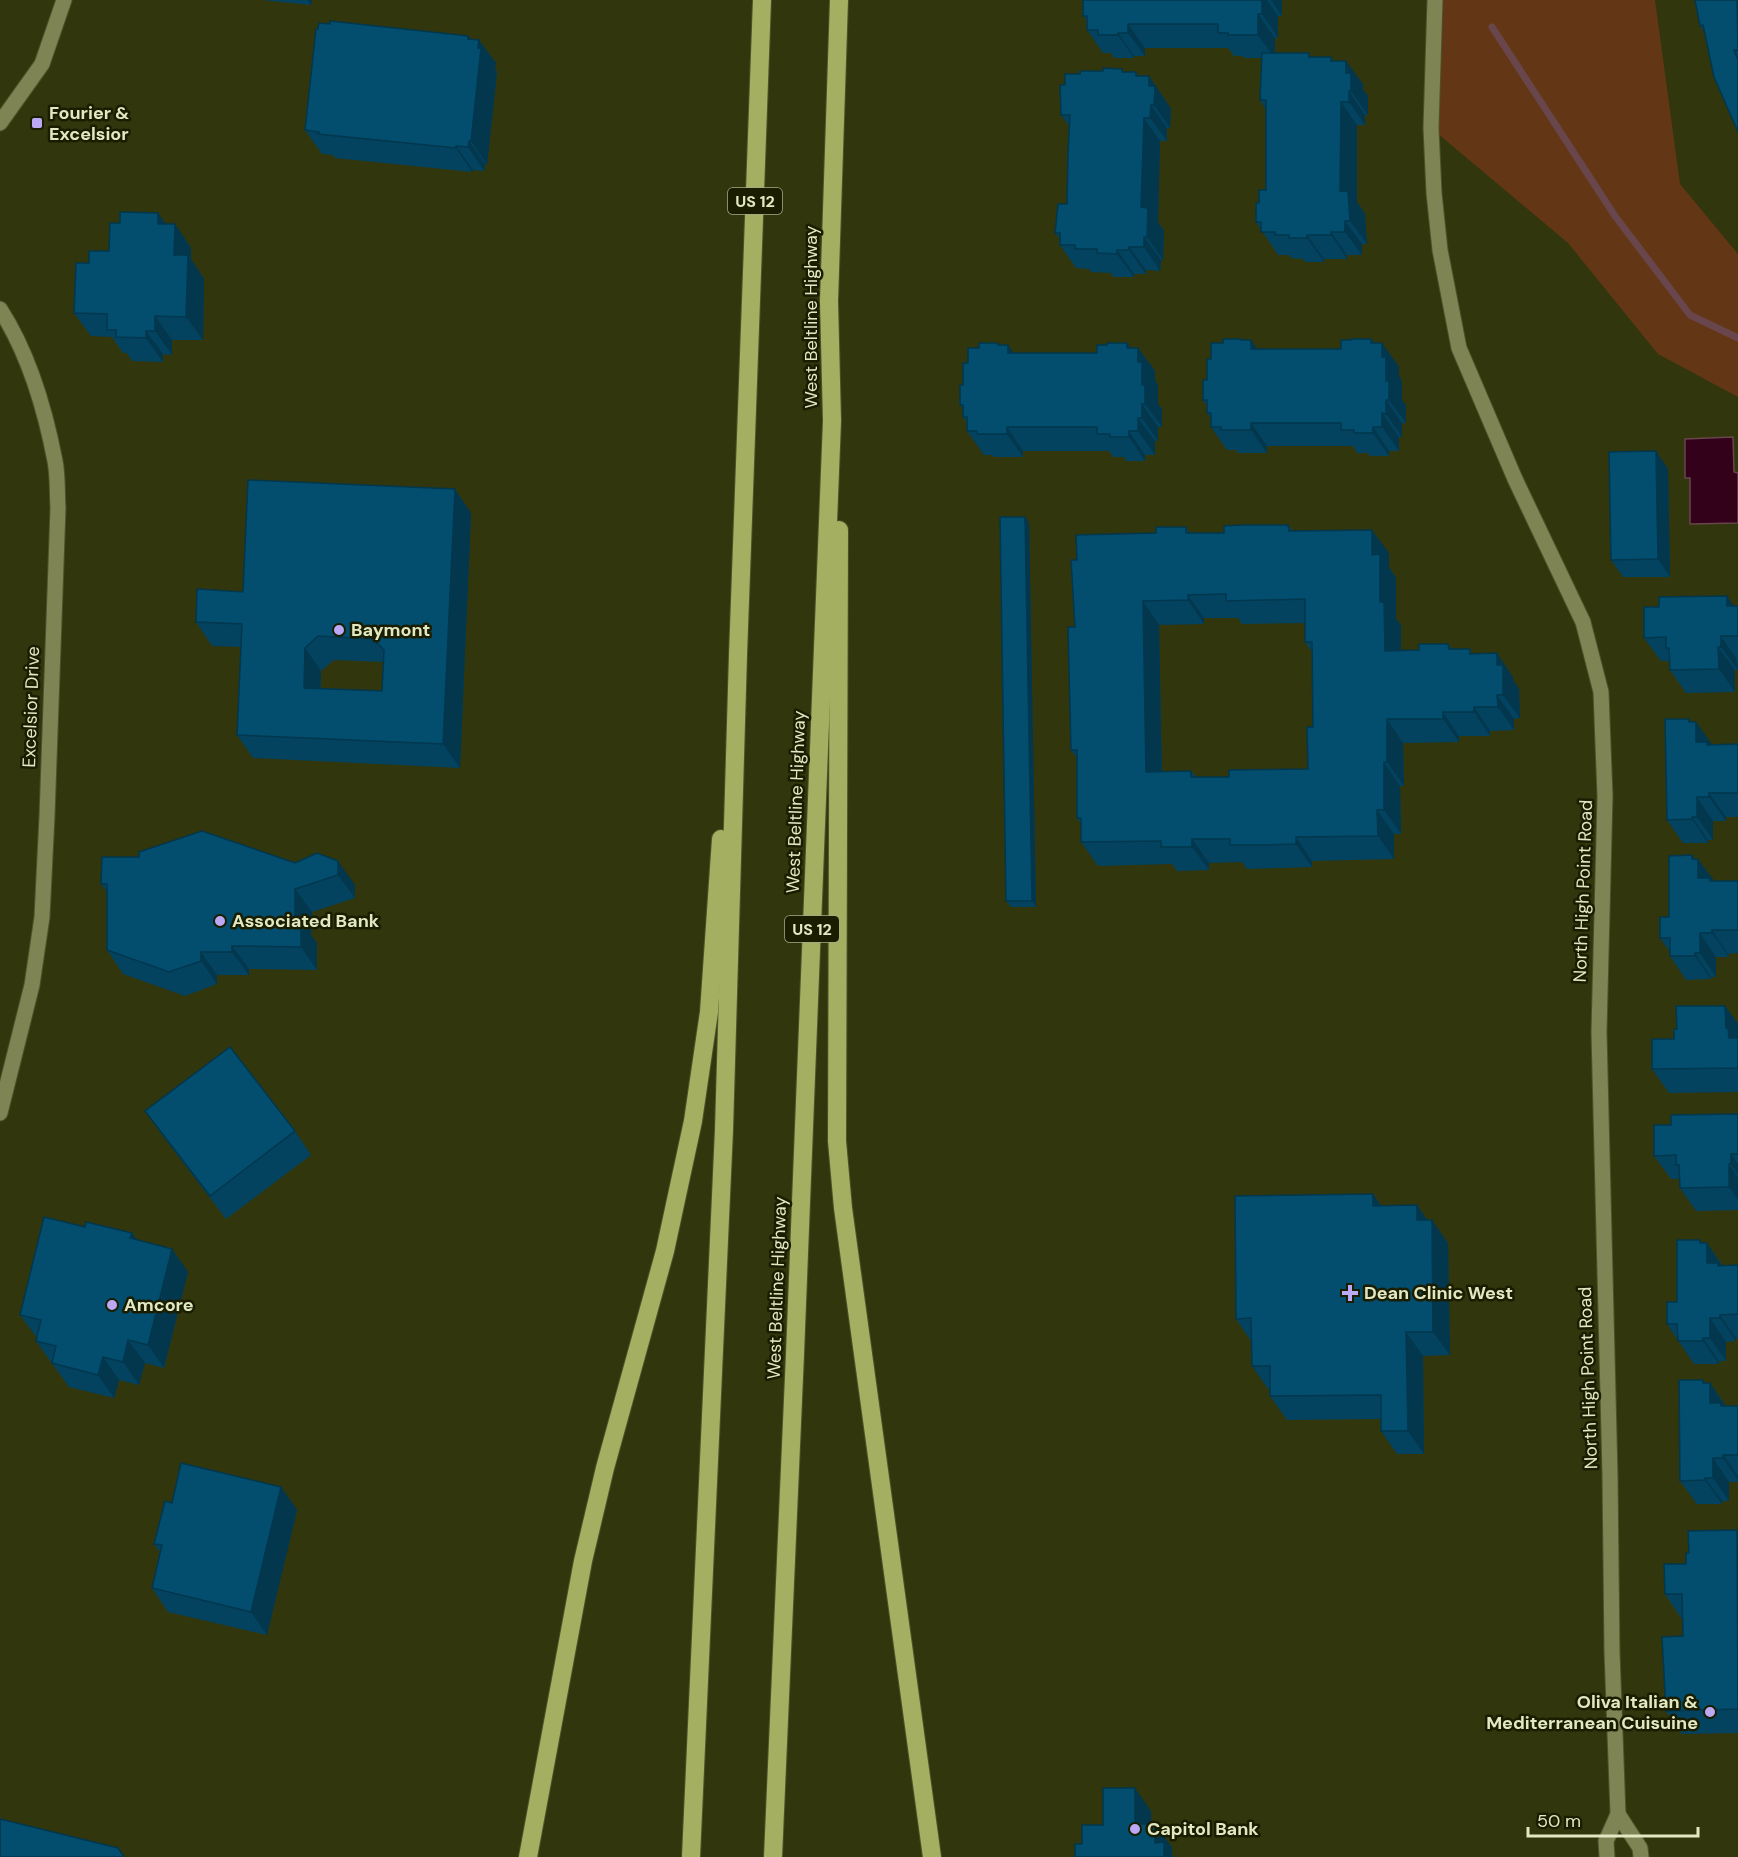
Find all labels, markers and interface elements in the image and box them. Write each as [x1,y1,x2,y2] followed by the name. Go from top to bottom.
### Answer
[49,101,129,146] place label: Fourier & Excelsior
[30,116,44,130] marker: Fourier & Excelsior
[728,188,782,214] road number: US 12
[799,226,823,408] street label: West Beltline Highway
[351,618,430,642] place label: Baymont
[332,623,346,637] marker: Baymont
[17,646,45,768] street label: Excelsior Drive
[781,710,811,894] street label: West Beltline Highway
[1568,799,1598,983] street label: North High Point Road
[232,909,380,933] place label: Associated Bank
[213,914,227,928] marker: Associated Bank
[785,916,839,942] road number: US 12
[762,1196,792,1380] street label: West Beltline Highway
[1364,1281,1513,1305] place label: Dean Clinic West
[1341,1284,1359,1302] marker: Dean Clinic West
[1573,1286,1603,1470] street label: North High Point Road
[124,1293,194,1317] place label: Amcore
[105,1298,119,1312] marker: Amcore
[1486,1690,1698,1735] place label: Oliva Italian & Mediterranean Cuisuine
[1703,1705,1717,1719] marker: Oliva Italian & Mediterranean Cuisuine
[1528,1800,1698,1838] scale bar
[1537,1809,1581,1833] text: 50 m
[1147,1817,1259,1841] place label: Capitol Bank
[1128,1822,1142,1836] marker: Capitol Bank

